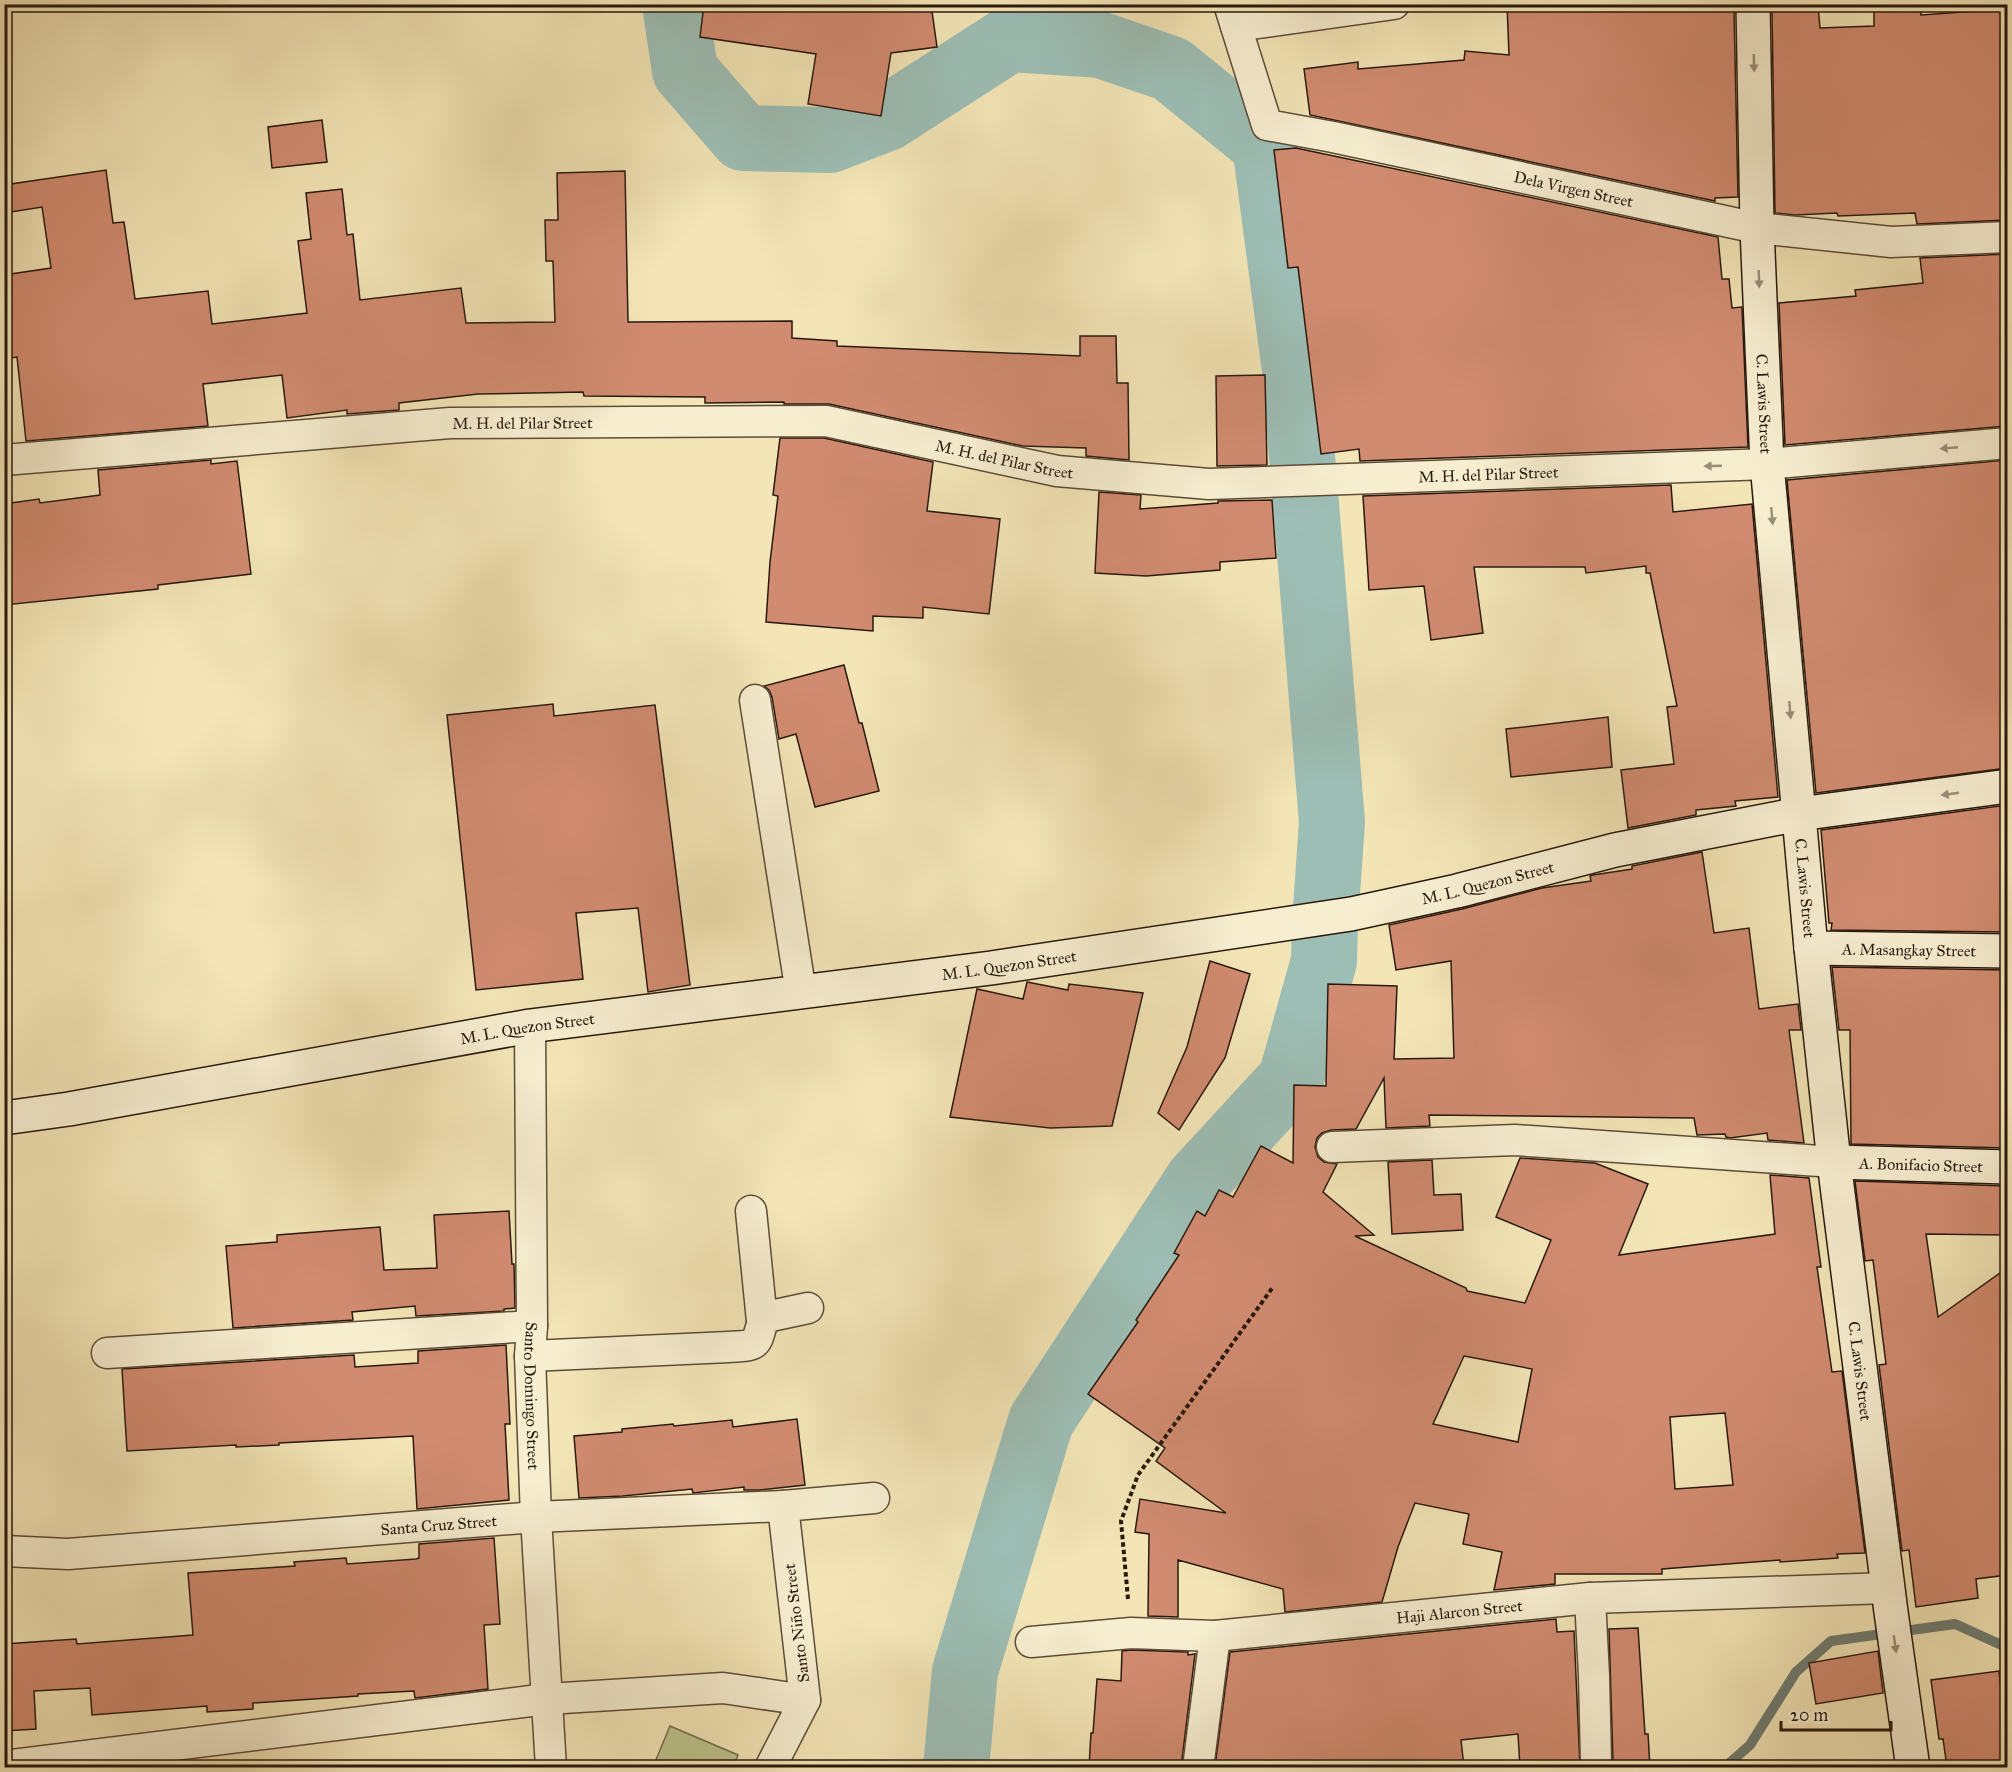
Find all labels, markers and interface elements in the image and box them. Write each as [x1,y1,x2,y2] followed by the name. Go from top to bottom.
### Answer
[1749,53,1759,72] one-way arrow
[1512,167,1635,211] street label: Dela Virgen Street
[1754,269,1763,288] one-way arrow
[1752,353,1776,455] street label: C. Lawis Street
[452,413,593,433] street label: M. H. del Pilar Street
[934,436,1074,482] street label: M. H. del Pilar Street
[1940,443,1959,453] one-way arrow
[1418,462,1559,486] street label: M. H. del Pilar Street
[1703,462,1722,471] one-way arrow
[1767,506,1777,525] one-way arrow
[1785,700,1795,719] one-way arrow
[1940,789,1959,799] one-way arrow
[1791,837,1819,939] street label: C. Lawis Street
[1420,857,1556,908] street label: M. L. Quezon Street
[1841,939,1977,961] street label: A. Masangkay Street
[941,946,1078,984] street label: M. L. Quezon Street
[459,1009,596,1048] street label: M. L. Quezon Street
[1858,1154,1984,1176] street label: A. Bonifacio Street
[1844,1320,1876,1422] street label: C. Lawis Street
[520,1321,543,1471] street label: Santo Domingo Street
[380,1511,498,1539] street label: Santa Cruz Street
[780,1562,813,1684] street label: Santo Niño Street
[1395,1596,1524,1628] street label: Haji Alarcon Street
[1891,1634,1900,1653] one-way arrow
[1781,1694,1890,1732] scale bar
[1790,1704,1828,1726] text: 20 m

